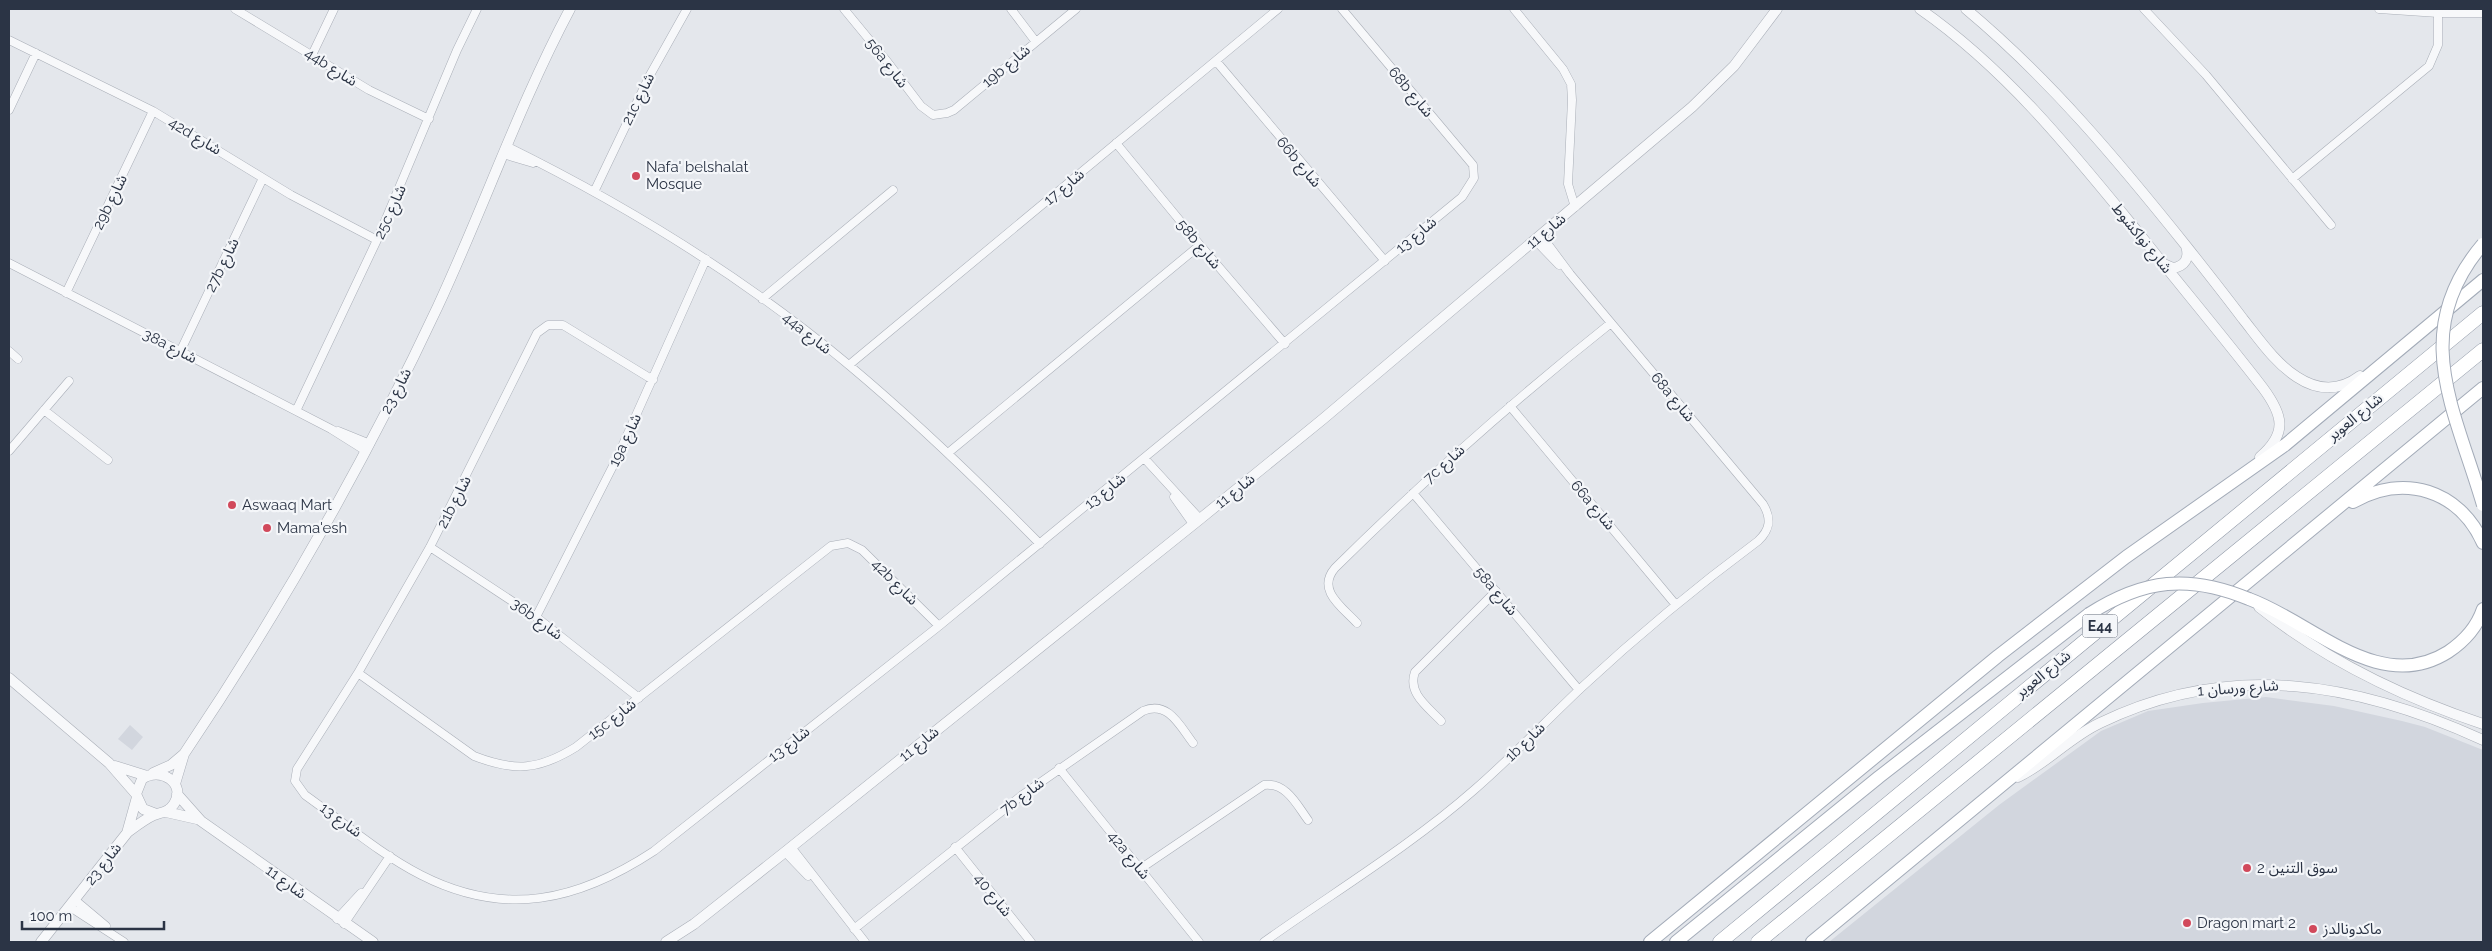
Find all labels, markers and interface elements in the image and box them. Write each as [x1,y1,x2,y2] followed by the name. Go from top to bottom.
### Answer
[860,34,912,94] street label: 56a شارع
[978,40,1036,94] street label: 19b شارع
[300,44,361,93] street label: 44b شارع
[1382,63,1437,123] street label: 68b شارع
[618,70,661,129] street label: 21c شارع
[164,113,225,161] street label: 42d شارع
[1270,133,1325,193] street label: 66b شارع
[646,158,749,193] place label: Nafa' belshalat Mosque
[1040,165,1090,211] street label: شارع 17
[630,170,642,182] marker: Nafa' belshalat Mosque
[89,171,134,234] street label: 29b شارع
[370,182,413,243] street label: 25c شارع
[2106,199,2176,279] street label: شارع نواكشوط
[1523,209,1571,255] street label: شارع 11
[1392,213,1442,259] street label: شارع 13
[1171,215,1225,275] street label: 58b شارع
[201,235,246,296] street label: 27b شارع
[777,308,835,360] street label: 44a شارع
[139,325,200,370] street label: 38a شارع
[377,365,418,418] street label: شارع 23
[1645,369,1699,428] street label: 68a شارع
[2323,389,2388,448] street label: شارع العوير
[605,410,648,471] street label: 19a شارع
[1420,441,1471,489] street label: 7c شارع
[1081,469,1131,515] street label: شارع 13
[1211,469,1261,515] street label: شارع 11
[433,473,478,533] street label: 21b شارع
[1565,476,1619,536] street label: 66a شارع
[242,496,332,514] place label: Aswaaq Mart
[226,499,238,511] marker: Aswaaq Mart
[277,519,347,537] place label: Mama'esh
[261,522,273,534] marker: Mama'esh
[866,555,922,611] street label: 42b شارع
[1468,563,1522,621] street label: 58a شارع
[506,594,566,646] street label: 36b شارع
[2082,614,2118,638] road number: E44
[2011,646,2076,705] street label: شارع العوير
[2197,676,2280,703] street label: شارع ورسان 1
[584,695,642,746] street label: 15c شارع
[1501,718,1551,768] street label: 1b شارع
[765,722,815,768] street label: شارع 13
[895,722,945,768] street label: شارع 11
[996,774,1050,821] street label: 7b شارع
[315,799,366,844] street label: شارع 13
[1102,827,1154,885] street label: 42a شارع
[81,839,128,891] street label: شارع 23
[2257,859,2338,877] place label: سوق التنين 2
[260,861,310,905] street label: شارع 11
[2241,862,2253,874] marker: سوق التنين 2
[968,870,1016,922] street label: شارع 40
[22,898,165,930] scale bar
[30,907,72,925] text: 100 m
[2197,914,2296,932] place label: Dragon mart 2
[2181,917,2193,929] marker: Dragon mart 2
[2322,920,2382,938] place label: ماكدونالدز
[2307,923,2319,935] marker: ماكدونالدز

